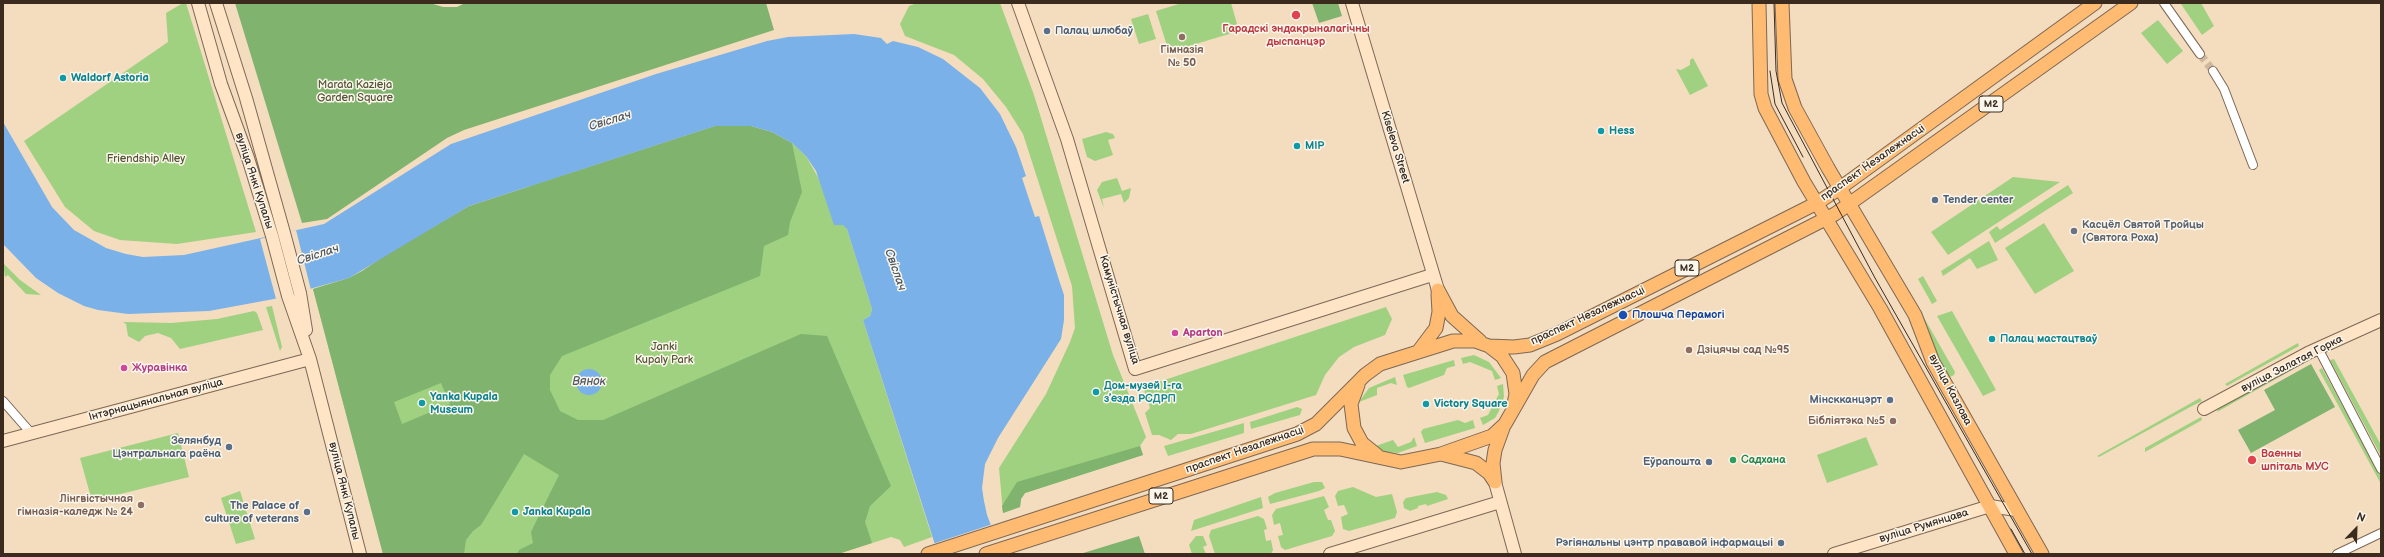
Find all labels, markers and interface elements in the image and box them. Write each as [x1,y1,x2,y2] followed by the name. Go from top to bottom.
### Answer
[1290,9,1302,21] marker: Гарадскі эндакрыналагічны дыспанцэр
[1222,22,1370,48] place label: Гарадскі эндакрыналагічны дыспанцэр
[1055,24,1133,38] place label: Палац шлюбаў
[1042,26,1052,36] marker: Палац шлюбаў
[1177,32,1187,42] marker: Гімназія № 50
[1160,43,1204,69] place label: Гімназія № 50
[71,71,149,85] place label: Waldorf Astoria
[58,73,68,83] marker: Waldorf Astoria
[317,78,393,104] park label: Marata Kazieja Garden Square
[1979,96,2003,112] road number: М2
[587,108,633,134] water label: Свіслач
[1378,109,1412,185] street label: Kiseleva Street
[1818,122,1928,204] street label: праспект Незалежнасці
[1609,124,1634,138] place label: Hess
[1596,126,1606,136] marker: Hess
[232,131,276,231] street label: вуліца Янкі Купалы
[1305,139,1324,153] place label: МІР
[1292,141,1302,151] marker: МІР
[107,152,185,166] park label: Friendship Alley
[1943,193,2013,207] place label: Tender center
[1930,195,1940,205] marker: Tender center
[2082,218,2204,244] place label: Касцёл Святой Тройцы (Святога Роха)
[2069,226,2079,236] marker: Касцёл Святой Тройцы (Святога Роха)
[295,241,341,269] water label: Свіслач
[881,247,909,293] water label: Свіслач
[1096,254,1142,366] street label: Камуністычная вуліца
[1675,260,1699,276] road number: М2
[1529,284,1647,348] street label: праспект Незалежнасці
[1632,308,1725,322] place label: Плошча Перамогі
[1617,309,1629,321] marker: Плошча Перамогі
[1183,326,1223,340] place label: Aparton
[1170,328,1180,338] marker: Aparton
[2000,332,2097,346] place label: Палац мастацтваў
[2239,333,2345,395] street label: вуліца Залатая Горка
[1987,334,1997,344] marker: Палац мастацтваў
[635,340,693,366] park label: Janki Kupaly Park
[1697,343,1789,357] place label: Дзіцячы сад №95
[1684,345,1694,355] marker: Дзіцячы сад №95
[1926,352,1974,428] street label: вуліца Казлова
[132,361,187,375] place label: Журавінка
[119,363,129,373] marker: Журавінка
[572,375,606,389] water label: Вянок
[87,376,225,424] street label: Інтэрнацыянальная вуліца
[1104,379,1182,405] place label: Дом-музей I-га зʼезда РСДРП
[1091,387,1101,397] marker: Дом-музей I-га зʼезда РСДРП
[430,390,498,416] place label: Yanka Kupala Museum
[1810,393,1882,407] place label: Мінскканцэрт
[1885,395,1895,405] marker: Мінскканцэрт
[1434,397,1508,411] place label: Victory Square
[417,398,427,408] marker: Yanka Kupala Museum
[1421,399,1431,409] marker: Victory Square
[1808,414,1885,428] place label: Бібліятэка №5
[1888,416,1898,426] marker: Бібліятэка №5
[1184,424,1306,476] street label: праспект Незалежнасці
[112,434,221,460] place label: Зелянбуд Цэнтральнага раёна
[325,441,363,541] street label: вуліца Янкі Купалы
[224,442,234,452] marker: Зелянбуд Цэнтральнага раёна
[2261,447,2329,473] place label: Ваенны шпіталь МУС
[1741,453,1786,467] place label: Садхана
[2246,454,2258,466] marker: Ваенны шпіталь МУС
[1643,455,1701,469] place label: Еўрапошта
[1728,455,1738,465] marker: Садхана
[1704,457,1714,467] marker: Еўрапошта
[1149,488,1173,504] road number: М2
[17,492,133,518] place label: Лінгвістычная гімназія-каледж № 24
[204,499,299,525] place label: The Palace of culture of veterans
[136,500,146,510] marker: Лінгвістычная гімназія-каледж № 24
[523,505,591,519] place label: Janka Kupala
[1878,506,1970,546] street label: вуліца Румянцава
[302,507,312,517] marker: The Palace of culture of veterans
[510,507,520,517] marker: Janka Kupala
[2336,509,2376,549] north arrow
[2355,510,2367,525] text: N
[1556,536,1773,550] place label: Рэгіянальны цэнтр прававой інфармацыі
[1776,538,1786,548] marker: Рэгіянальны цэнтр прававой інфармацыі

